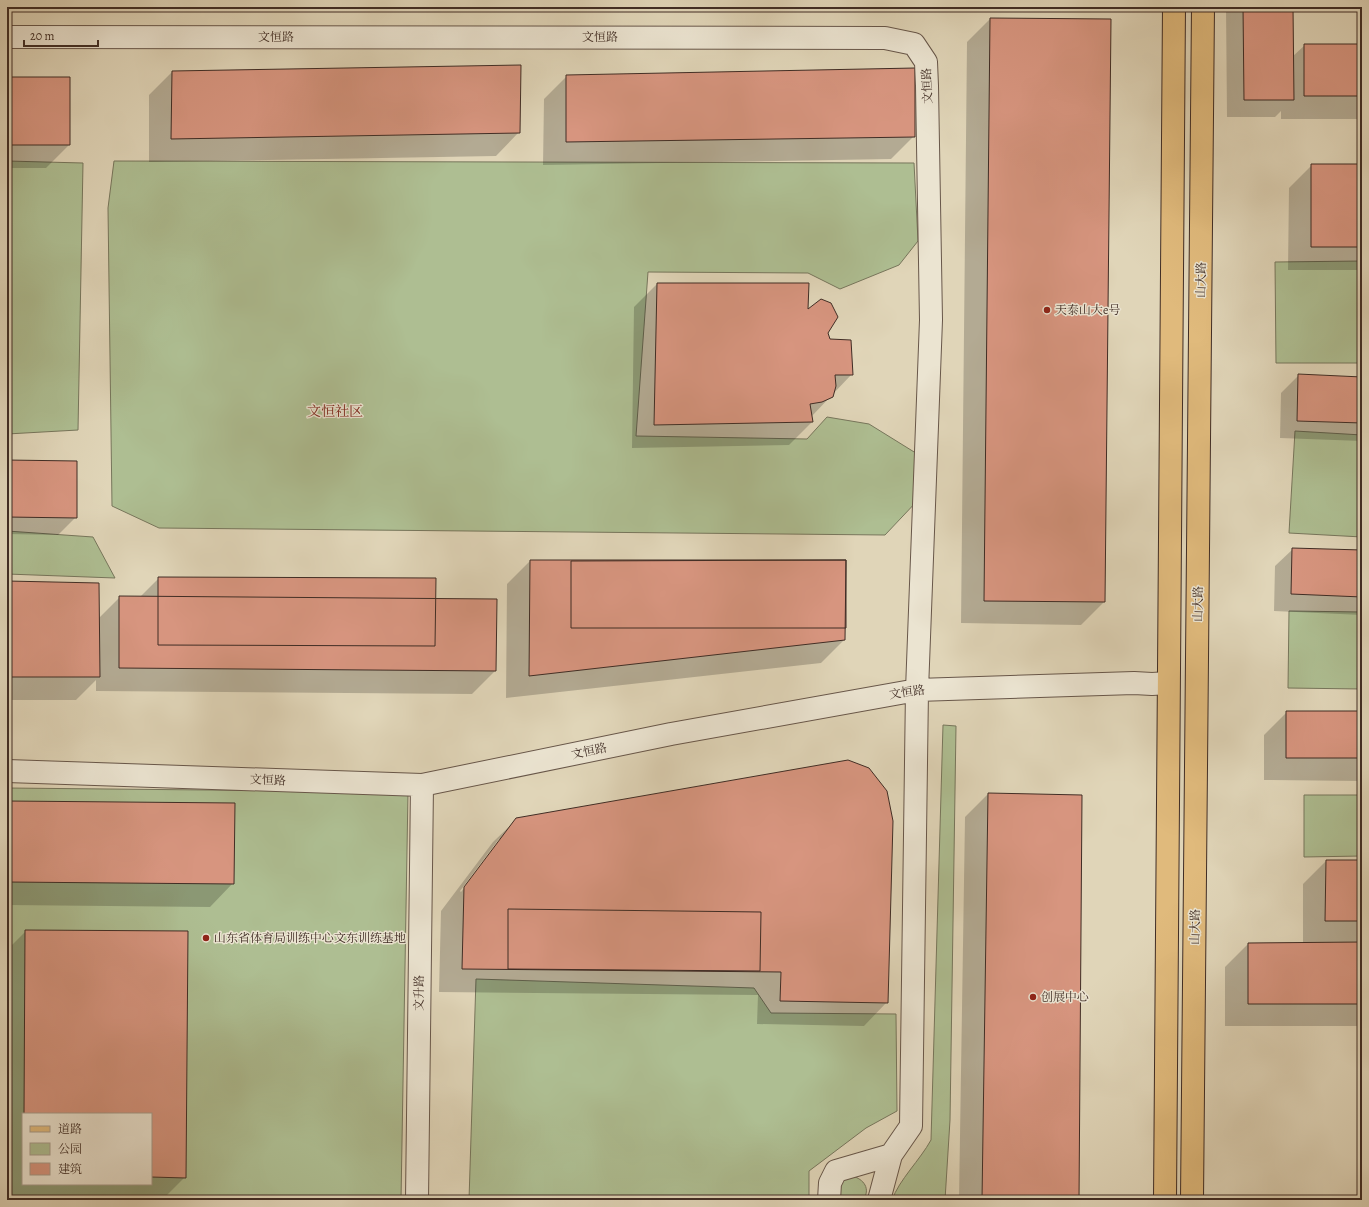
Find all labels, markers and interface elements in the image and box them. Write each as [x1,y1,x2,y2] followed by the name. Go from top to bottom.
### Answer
[24,22,98,48] scale bar
[30,28,54,44] text: 20 m
[258,29,294,45] street label: 文恒路
[582,29,618,45] street label: 文恒路
[918,68,936,104] street label: 文恒路
[1193,262,1209,298] street label: 山大路
[1055,302,1120,318] place label: 天泰山大e号
[1042,305,1052,315] marker: 天泰山大e号
[307,402,363,421] district label: 文恒社区
[1190,586,1206,622] street label: 山大路
[888,682,926,702] street label: 文恒路
[570,739,608,763] street label: 文恒路
[250,771,286,789] street label: 文恒路
[1187,909,1203,945] street label: 山大路
[214,930,406,946] place label: 山东省体育局训练中心文东训练基地
[201,933,211,943] marker: 山东省体育局训练中心文东训练基地
[411,975,427,1011] street label: 文升路
[1041,989,1089,1005] place label: 创展中心
[1028,992,1038,1002] marker: 创展中心
[22,1113,152,1185] legend
[58,1121,82,1137] text: 道路
[58,1141,82,1157] text: 公园
[58,1161,82,1177] text: 建筑

